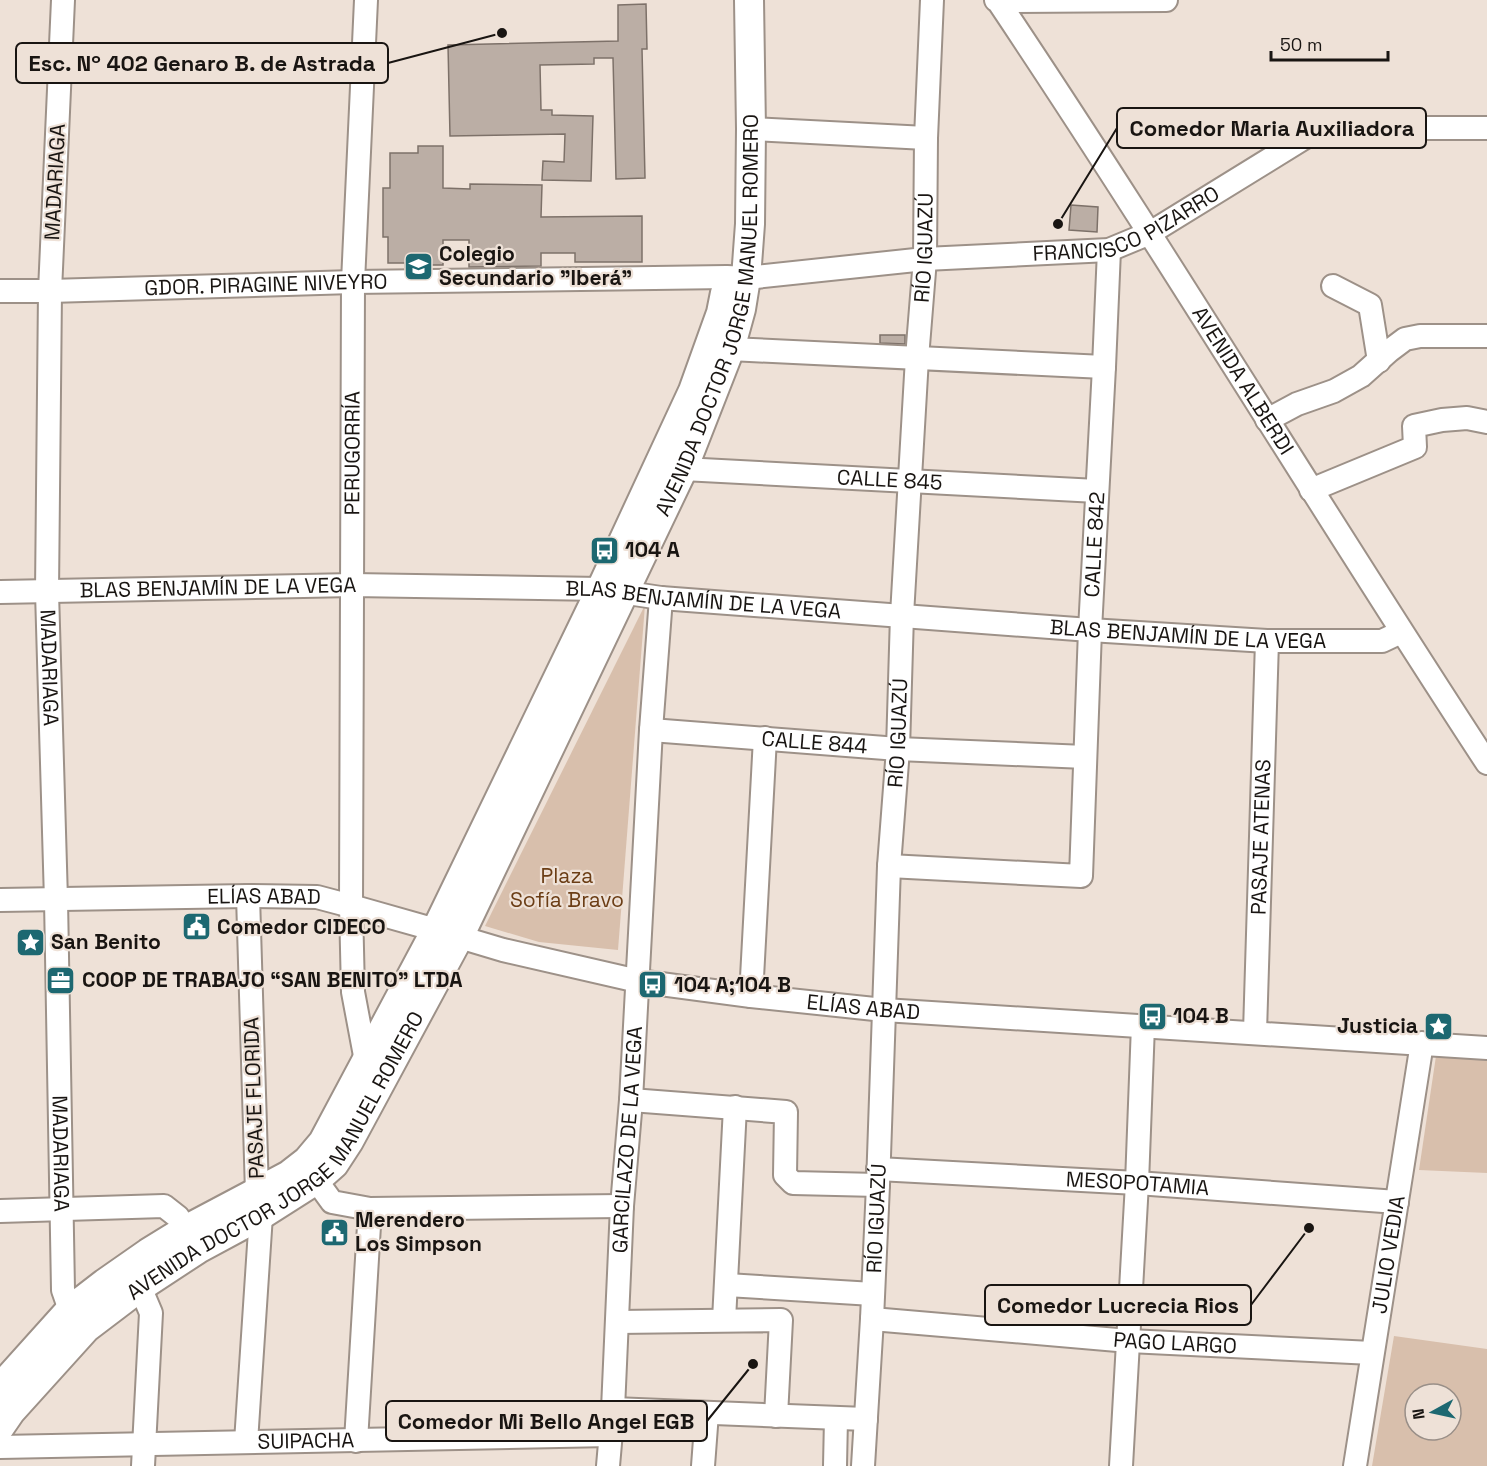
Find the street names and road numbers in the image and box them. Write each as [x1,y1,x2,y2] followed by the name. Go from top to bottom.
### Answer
[649,114,764,520] street label: AVENIDA DOCTOR JORGE MANUEL ROMERO
[38,123,71,241] street label: MADARIAGA
[1032,180,1224,267] street label: FRANCISCO PIZARRO
[908,193,939,304] street label: RÍO IGUAZÚ
[144,268,388,301] street label: GDOR. PIRAGINE NIVEYRO
[1186,301,1300,460] street label: AVENIDA ALBERDI
[338,391,366,516] street label: PERUGORRÍA
[836,463,943,496] street label: CALLE 845
[1078,491,1110,598] street label: CALLE 842
[79,571,357,603] street label: BLAS BENJAMÍN DE LA VEGA
[565,574,842,624] street label: BLAS BENJAMÍN DE LA VEGA
[35,609,65,726] street label: MADARIAGA
[1049,613,1326,654] street label: BLAS BENJAMÍN DE LA VEGA
[881,678,913,789] street label: RÍO IGUAZÚ
[761,725,868,760] street label: CALLE 844
[1245,759,1276,915] street label: PASAJE ATENAS
[207,882,321,910] street label: ELÍAS ABAD
[805,988,921,1025] street label: ELÍAS ABAD
[121,1006,430,1305] street label: AVENIDA DOCTOR JORGE MANUEL ROMERO
[237,1017,270,1179] street label: PASAJE FLORIDA
[606,1025,648,1254] street label: GARCILAZO DE LA VEGA
[47,1095,76,1212] street label: MADARIAGA
[860,1163,892,1274] street label: RÍO IGUAZÚ
[1065,1165,1210,1201] street label: MESOPOTAMIA
[1365,1193,1411,1316] street label: JULIO VEDIA
[1112,1326,1237,1359] street label: PAGO LARGO
[257,1426,355,1455] street label: SUIPACHA

